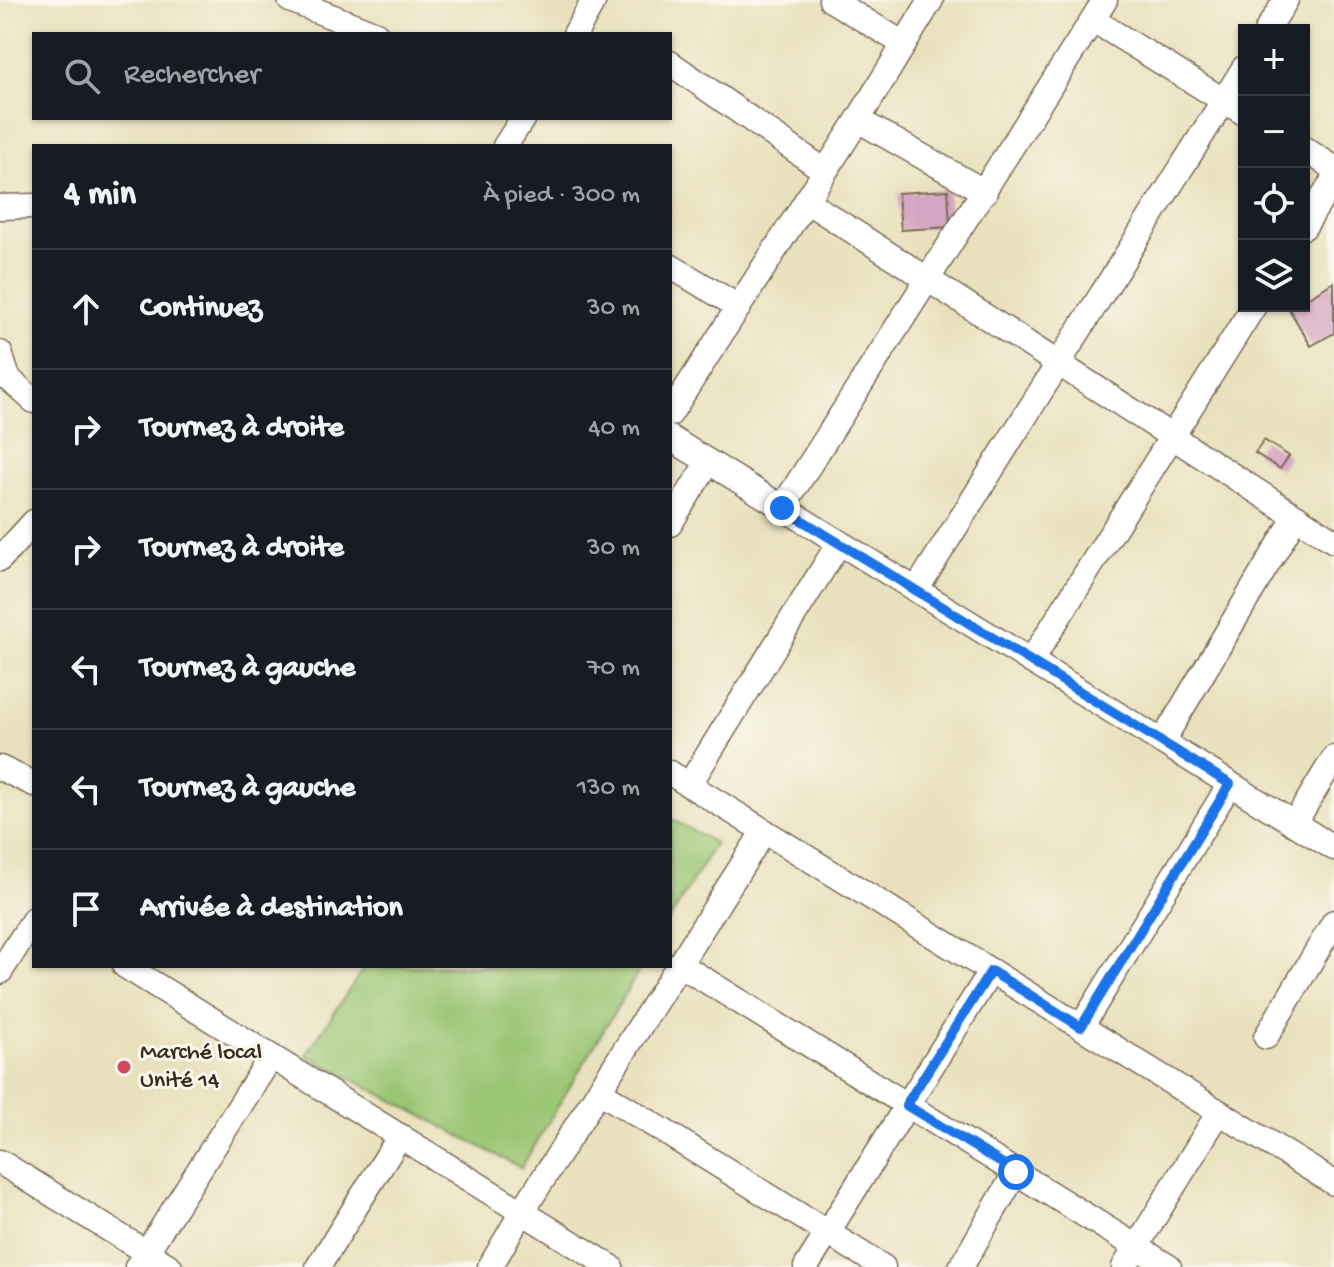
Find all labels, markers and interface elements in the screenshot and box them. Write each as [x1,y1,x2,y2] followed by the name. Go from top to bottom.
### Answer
[1238,24,1310,312] map controls
[1238,24,1310,96] button: +
[32,32,672,120] search box
[60,54,104,98] icon: search
[124,59,260,94] text: Rechercher
[1238,96,1310,168] button: −
[1238,168,1310,240] button: locate
[64,176,136,216] text: 4 min
[483,181,640,212] text: À pied · 300 m
[1238,240,1310,312] button: layers
[64,287,108,331] icon: ahead
[140,292,262,327] text: Continuez
[587,294,640,325] text: 30 m
[64,407,108,451] icon: right
[140,412,344,447] text: Tournez à droite
[588,414,640,445] text: 40 m
[764,490,800,526] route end
[64,527,108,571] icon: right
[140,532,344,567] text: Tournez à droite
[587,534,640,565] text: 30 m
[64,647,108,691] icon: left
[140,652,355,687] text: Tournez à gauche
[587,654,640,685] text: 70 m
[64,767,108,811] icon: left
[140,772,355,807] text: Tournez à gauche
[577,774,640,805] text: 130 m
[64,887,108,931] icon: arrive
[140,892,403,927] text: Arrivée à destination
[140,1039,262,1096] place label: Marché local Unité 14
[115,1058,133,1076] marker: Marché local Unité 14
[998,1154,1034,1190] route start

